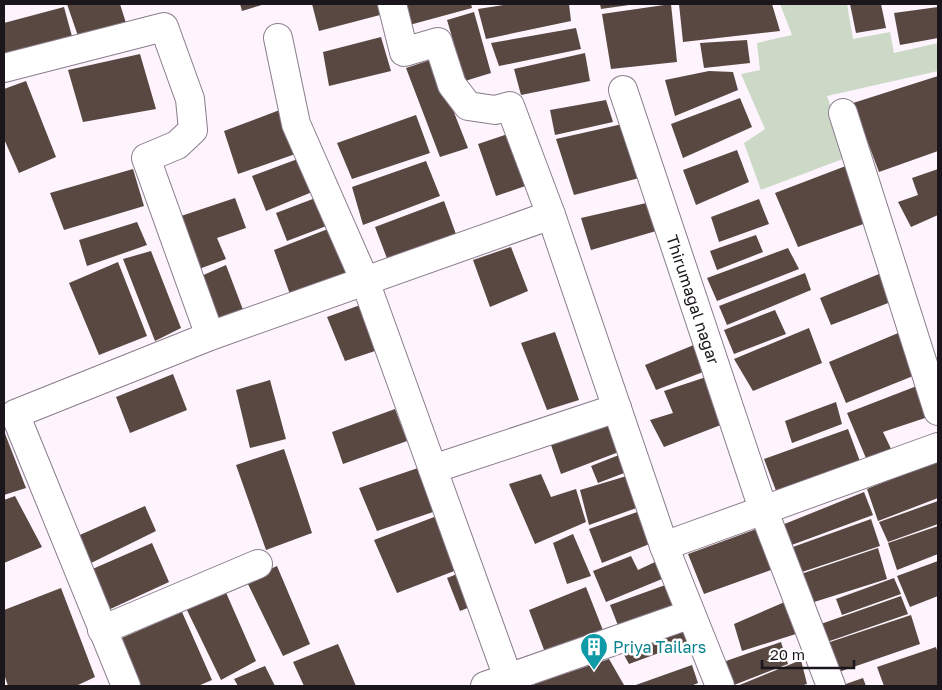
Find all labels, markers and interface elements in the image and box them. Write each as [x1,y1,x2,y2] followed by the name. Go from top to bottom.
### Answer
[662,232,724,367] street label: Thirumagal nagar
[579,632,609,671] building icon: Priya Tailars
[613,637,706,657] place label: Priya Tailars
[762,638,854,670] scale bar
[770,645,805,663] text: 20 m

